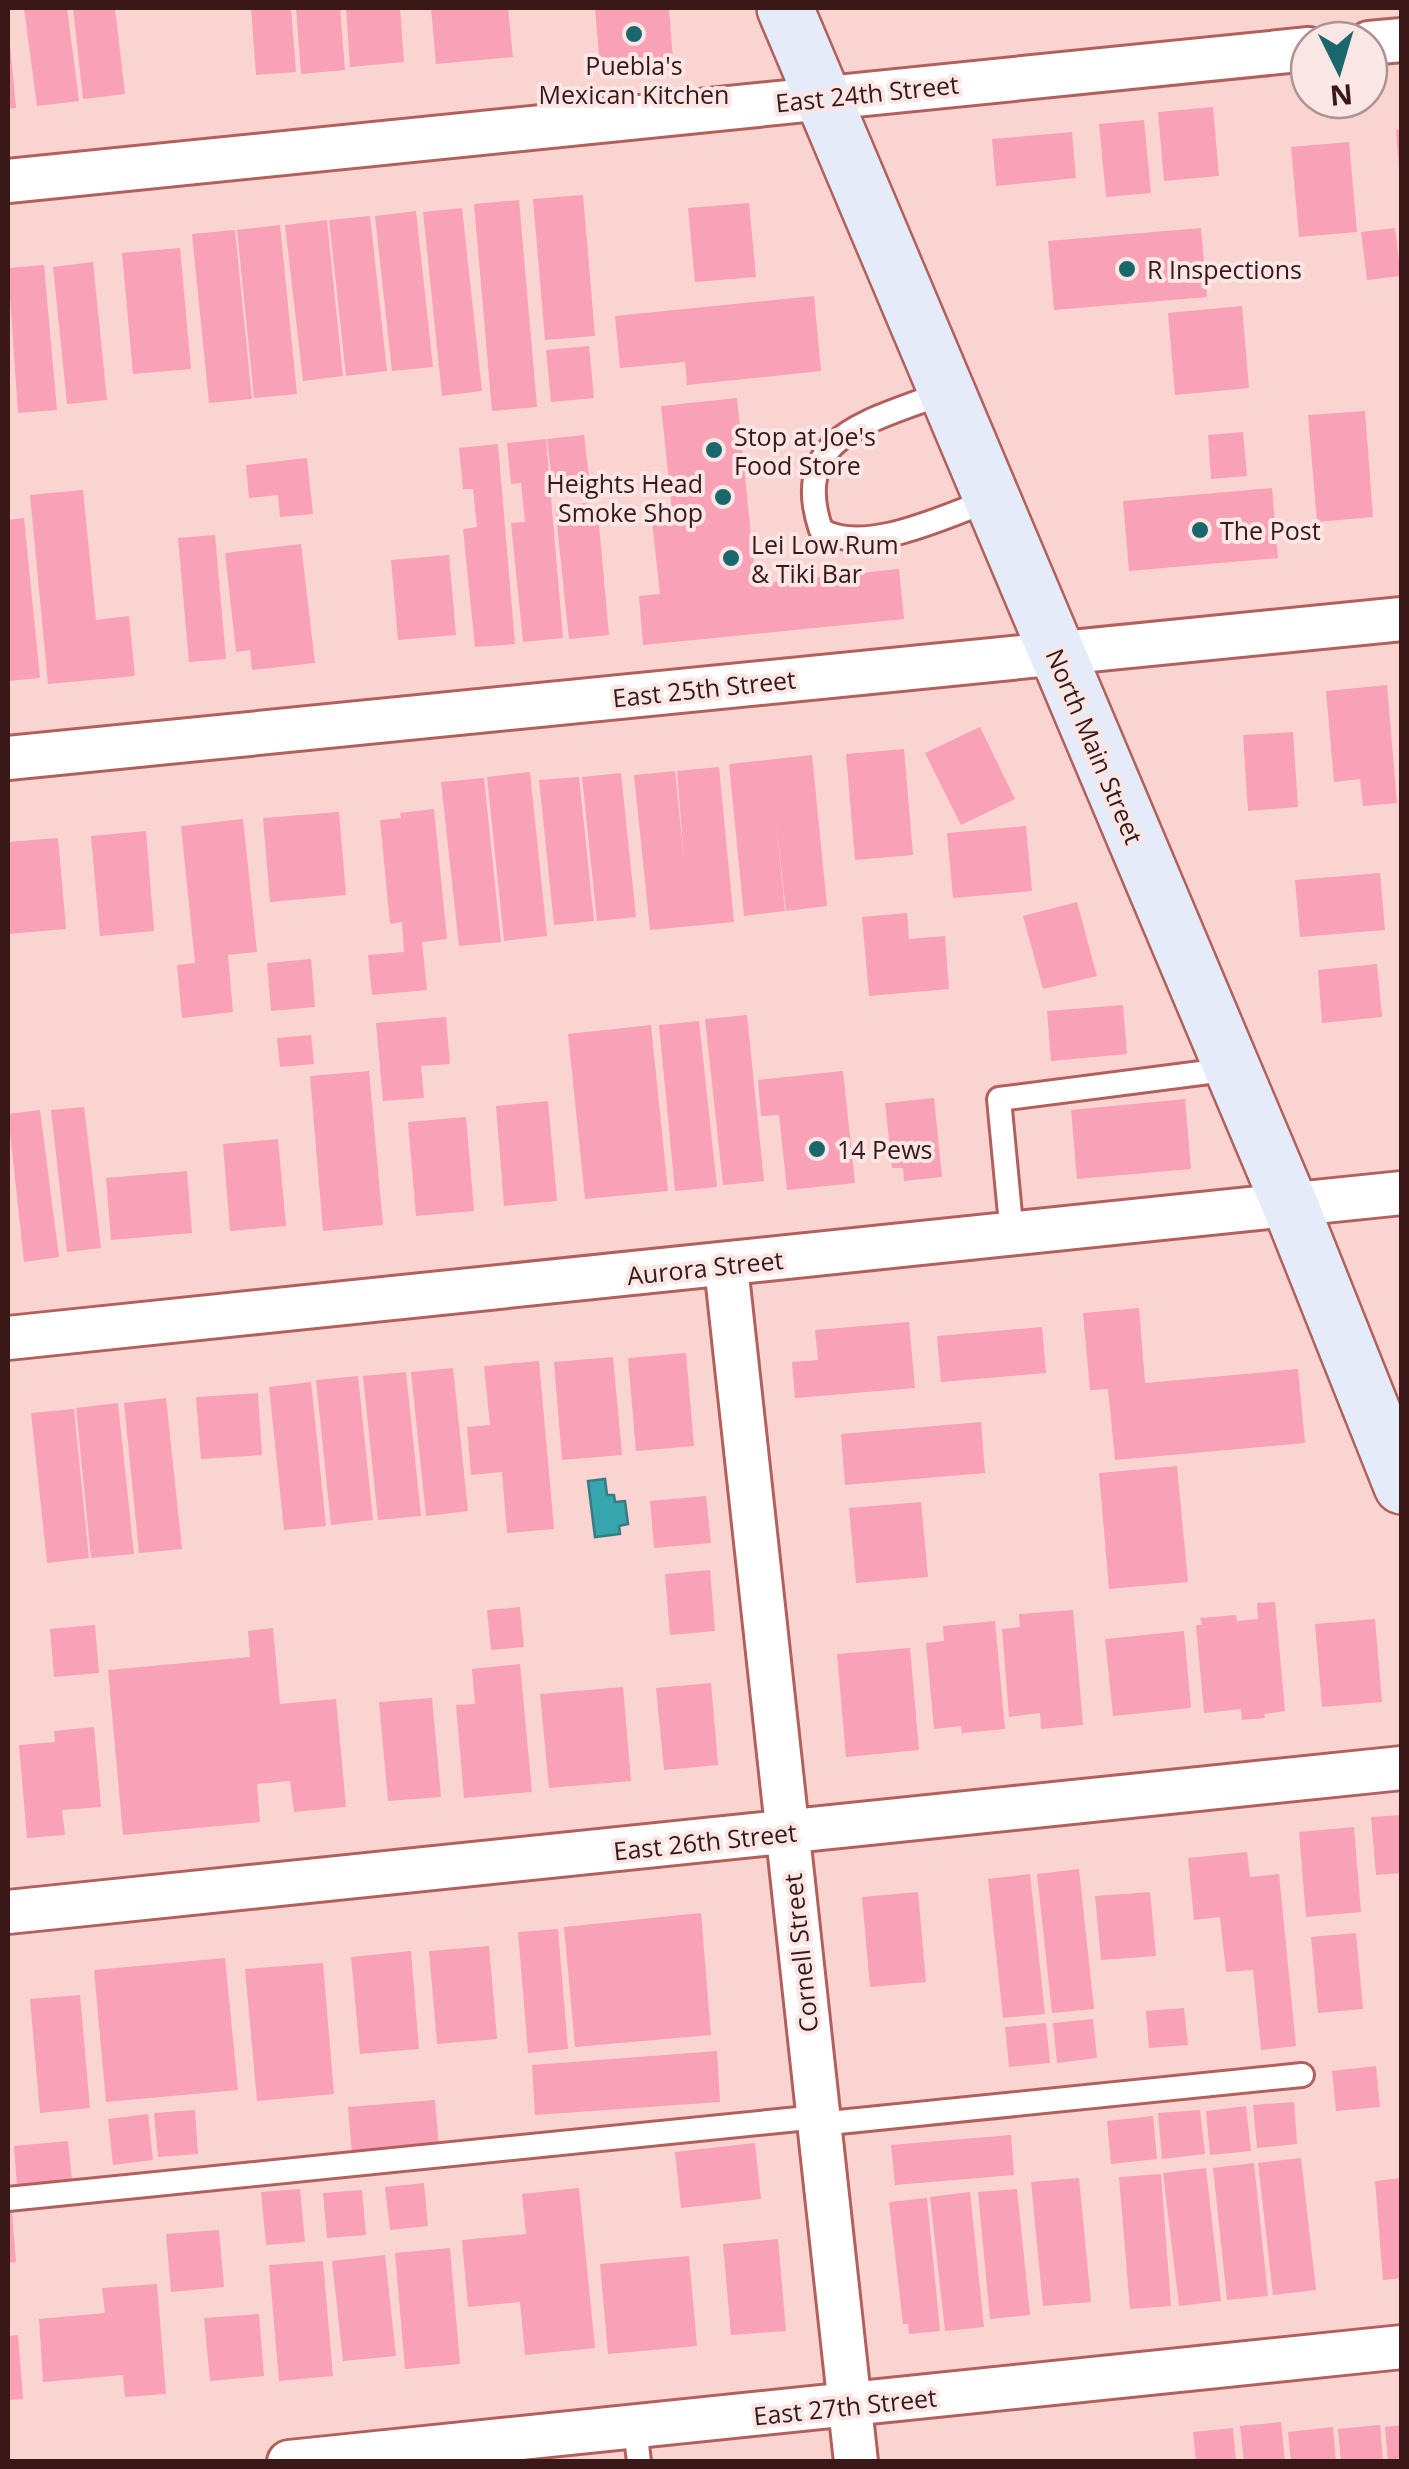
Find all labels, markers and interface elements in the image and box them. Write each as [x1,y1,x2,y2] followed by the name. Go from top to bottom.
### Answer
[1289,20,1389,120] north arrow
[623,23,645,45] marker: Puebla's Mexican Kitchen
[539,48,729,111] place label: Puebla's Mexican Kitchen
[774,66,960,120] street label: East 24th Street
[1328,76,1354,116] text: N
[1147,252,1302,286] place label: R Inspections
[1116,258,1138,280] marker: R Inspections
[734,419,876,482] place label: Stop at Joe's Food Store
[703,439,725,461] marker: Stop at Joe's Food Store
[546,466,703,529] place label: Heights Head Smoke Shop
[712,486,734,508] marker: Heights Head Smoke Shop
[1220,513,1321,547] place label: The Post
[1189,519,1211,541] marker: The Post
[751,527,899,590] place label: Lei Low Rum & Tiki Bar
[720,547,742,569] marker: Lei Low Rum & Tiki Bar
[1038,643,1152,849] street label: North Main Street
[611,661,797,715] street label: East 25th Street
[837,1132,932,1166] place label: 14 Pews
[806,1138,828,1160] marker: 14 Pews
[625,1242,785,1292] street label: Aurora Street
[612,1814,798,1868] street label: East 26th Street
[775,1872,825,2034] street label: Cornell Street
[752,2379,938,2433] street label: East 27th Street

